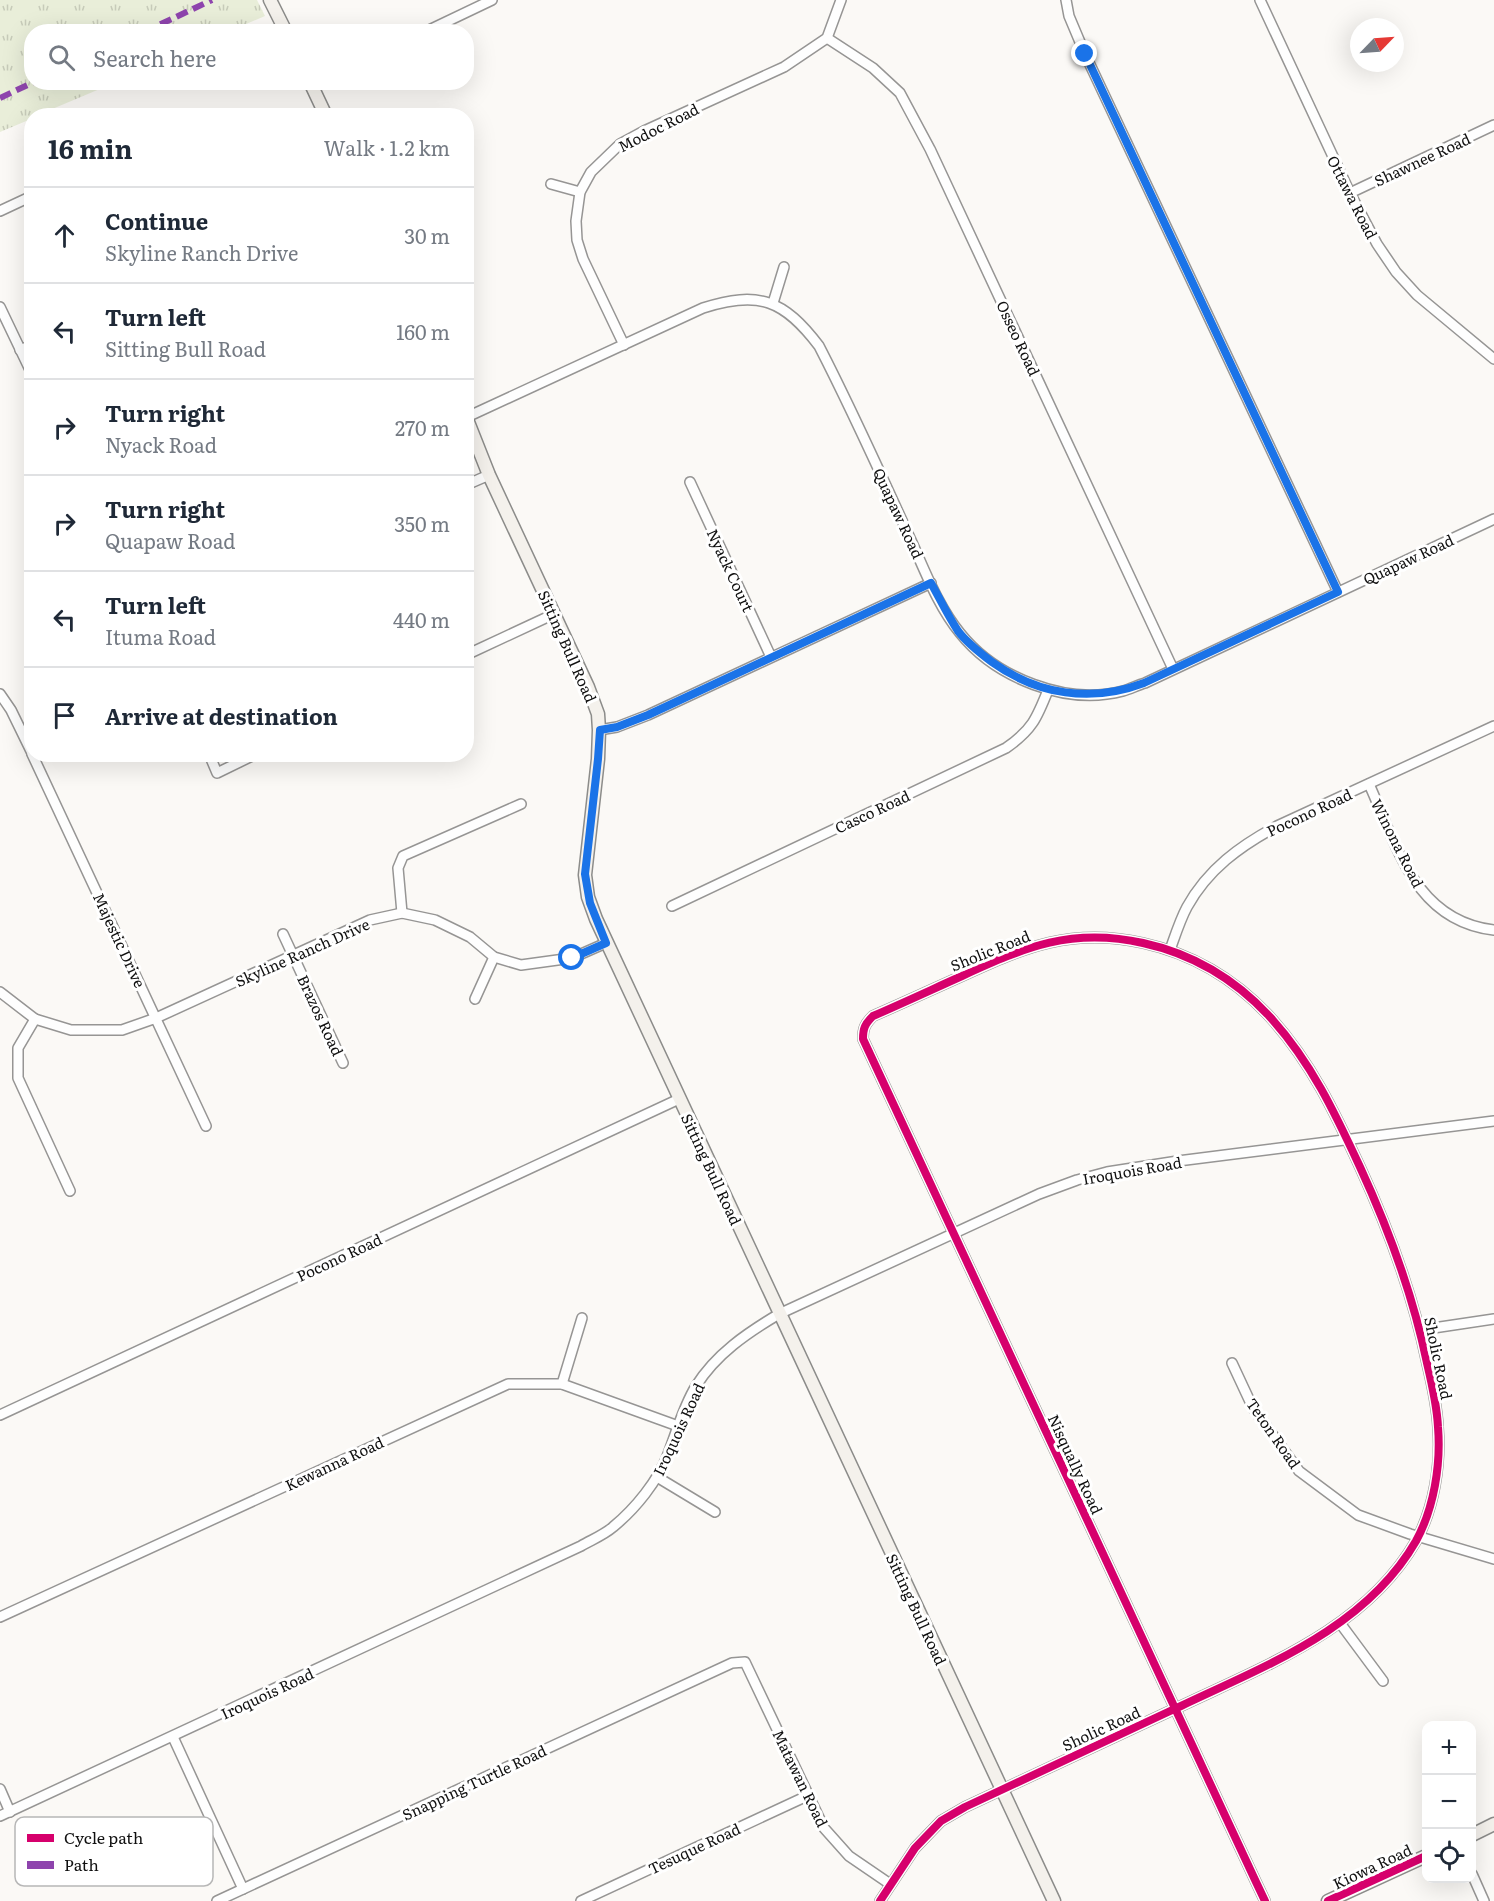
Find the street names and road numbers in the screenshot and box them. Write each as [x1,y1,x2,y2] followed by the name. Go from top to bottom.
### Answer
[613,97,703,157] street label: Modoc Road
[1370,127,1474,191] street label: Shawnee Road
[1322,151,1384,243] street label: Ottawa Road
[991,296,1047,380] street label: Osseo Road
[868,464,930,562] street label: Quapaw Road
[702,525,760,615] street label: Nyack Court
[1359,528,1457,590] street label: Quapaw Road
[533,586,603,706] street label: Sitting Bull Road
[1262,782,1356,842] street label: Pocono Road
[831,784,913,838] street label: Casco Road
[1366,795,1430,891] street label: Winona Road
[88,889,152,991] street label: Majestic Drive
[231,912,373,992] street label: Skyline Ranch Drive
[947,924,1033,976] street label: Sholic Road
[292,971,350,1059] street label: Brazos Road
[676,1109,748,1229] street label: Sitting Bull Road
[1081,1150,1183,1190] street label: Iroquois Road
[292,1227,386,1287] street label: Pocono Road
[1419,1314,1459,1402] street label: Sholic Road
[646,1379,710,1479] street label: Iroquois Road
[1241,1393,1307,1473] street label: Teton Road
[1043,1410,1109,1518] street label: Nisqually Road
[281,1430,387,1496] street label: Kewanna Road
[881,1549,953,1669] street label: Sitting Bull Road
[217,1661,317,1725] street label: Iroquois Road
[1058,1700,1144,1756] street label: Sholic Road
[767,1725,835,1831] street label: Matawan Road
[398,1738,550,1826] street label: Snapping Turtle Road
[644,1817,744,1879] street label: Tesuque Road
[1329,1838,1415,1894] street label: Kiowa Road

